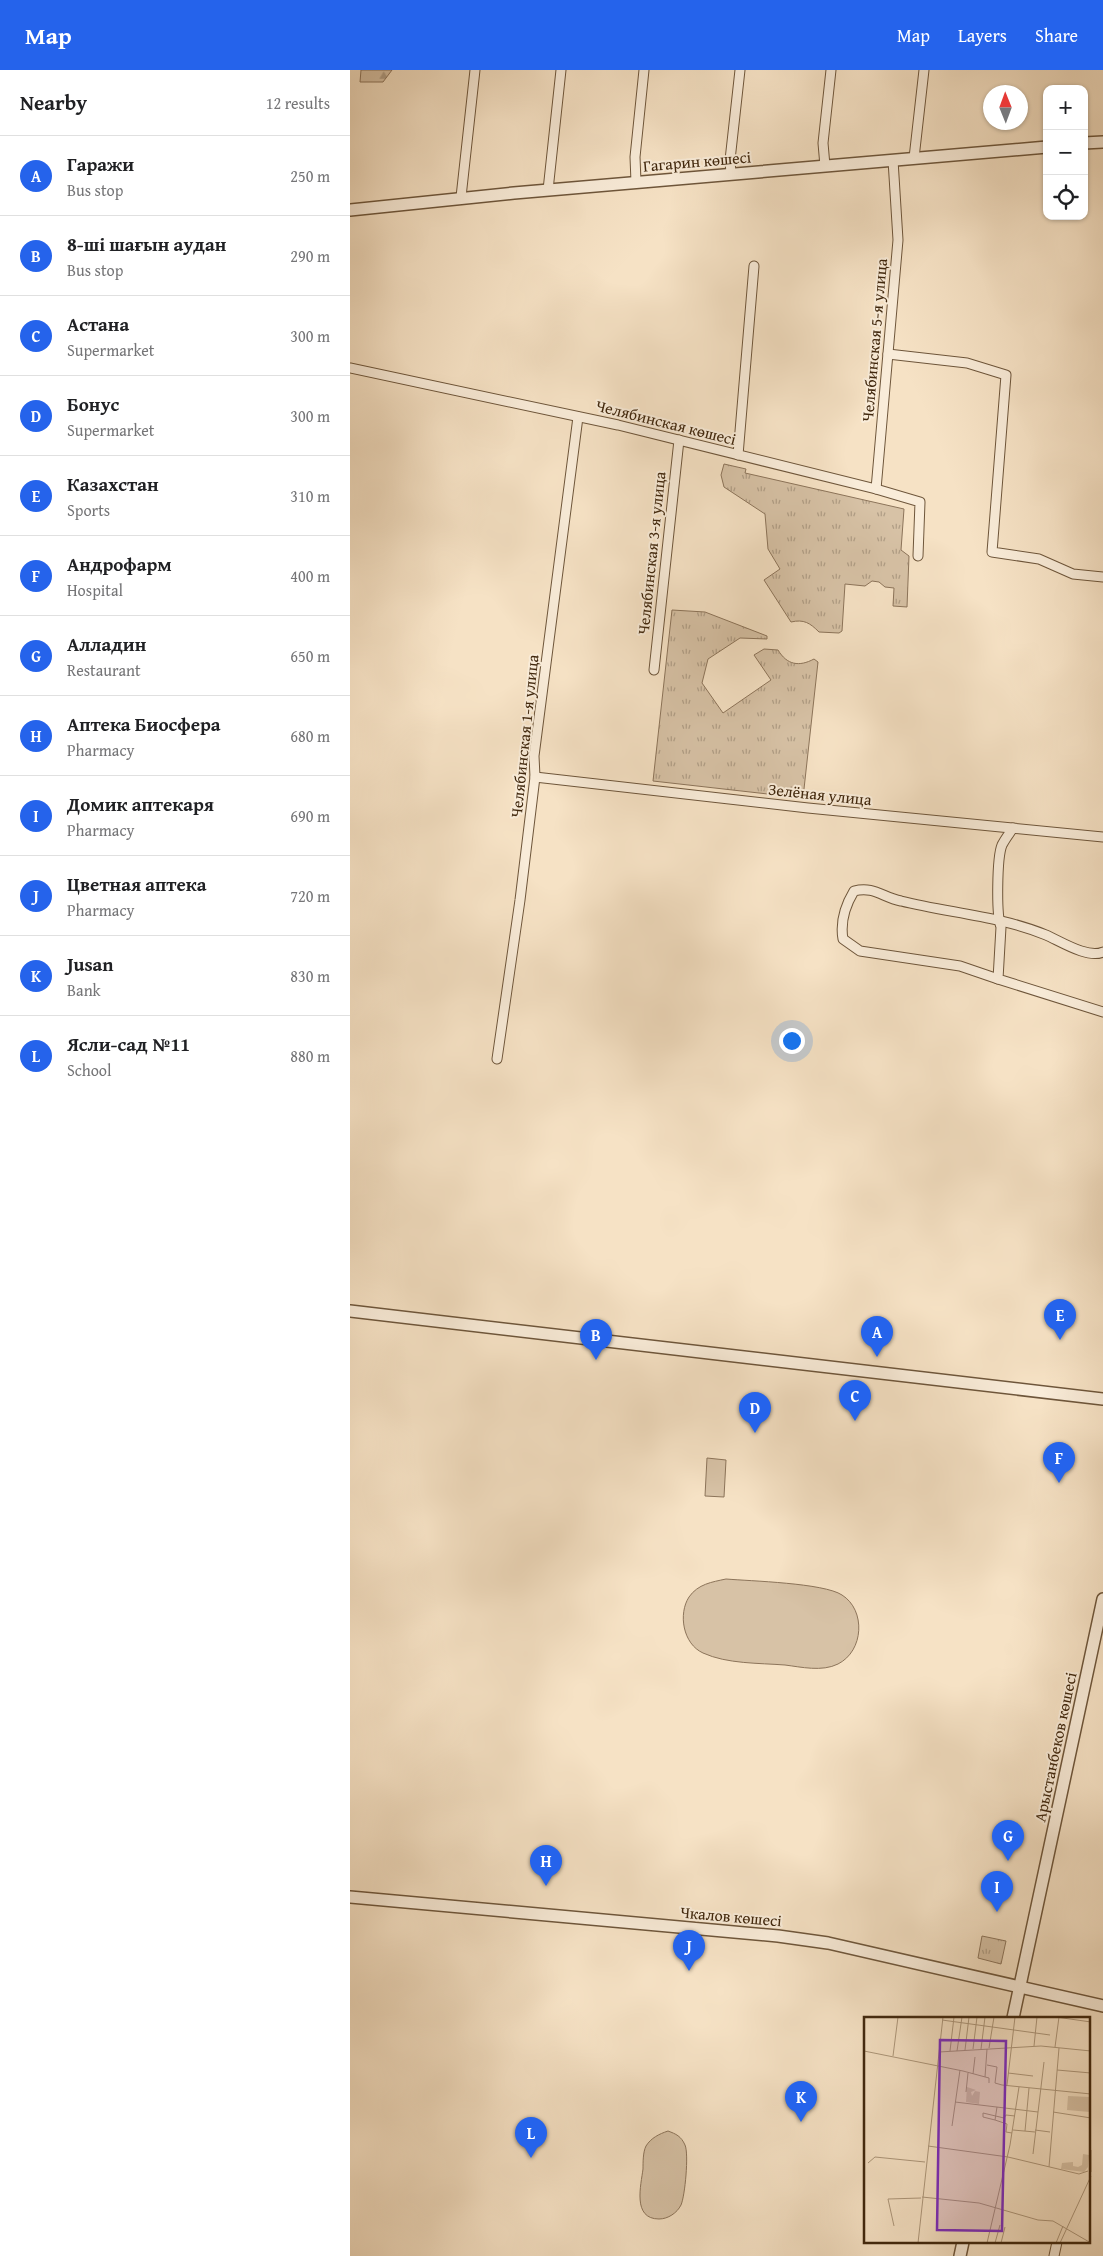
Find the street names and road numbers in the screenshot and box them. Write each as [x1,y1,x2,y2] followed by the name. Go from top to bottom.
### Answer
[642,144,753,178] street label: Гагарин көшесі
[855,257,893,423] street label: Челябинская 5-я улица
[593,393,739,451] street label: Челябинская көшесі
[630,470,672,636] street label: Челябинская 3-я улица
[503,653,545,819] street label: Челябинская 1-я улица
[767,777,873,811] street label: Зелёная улица
[1027,1669,1083,1824] street label: Арыстанбеков көшесі
[679,1900,783,1932] street label: Чкалов көшесі

